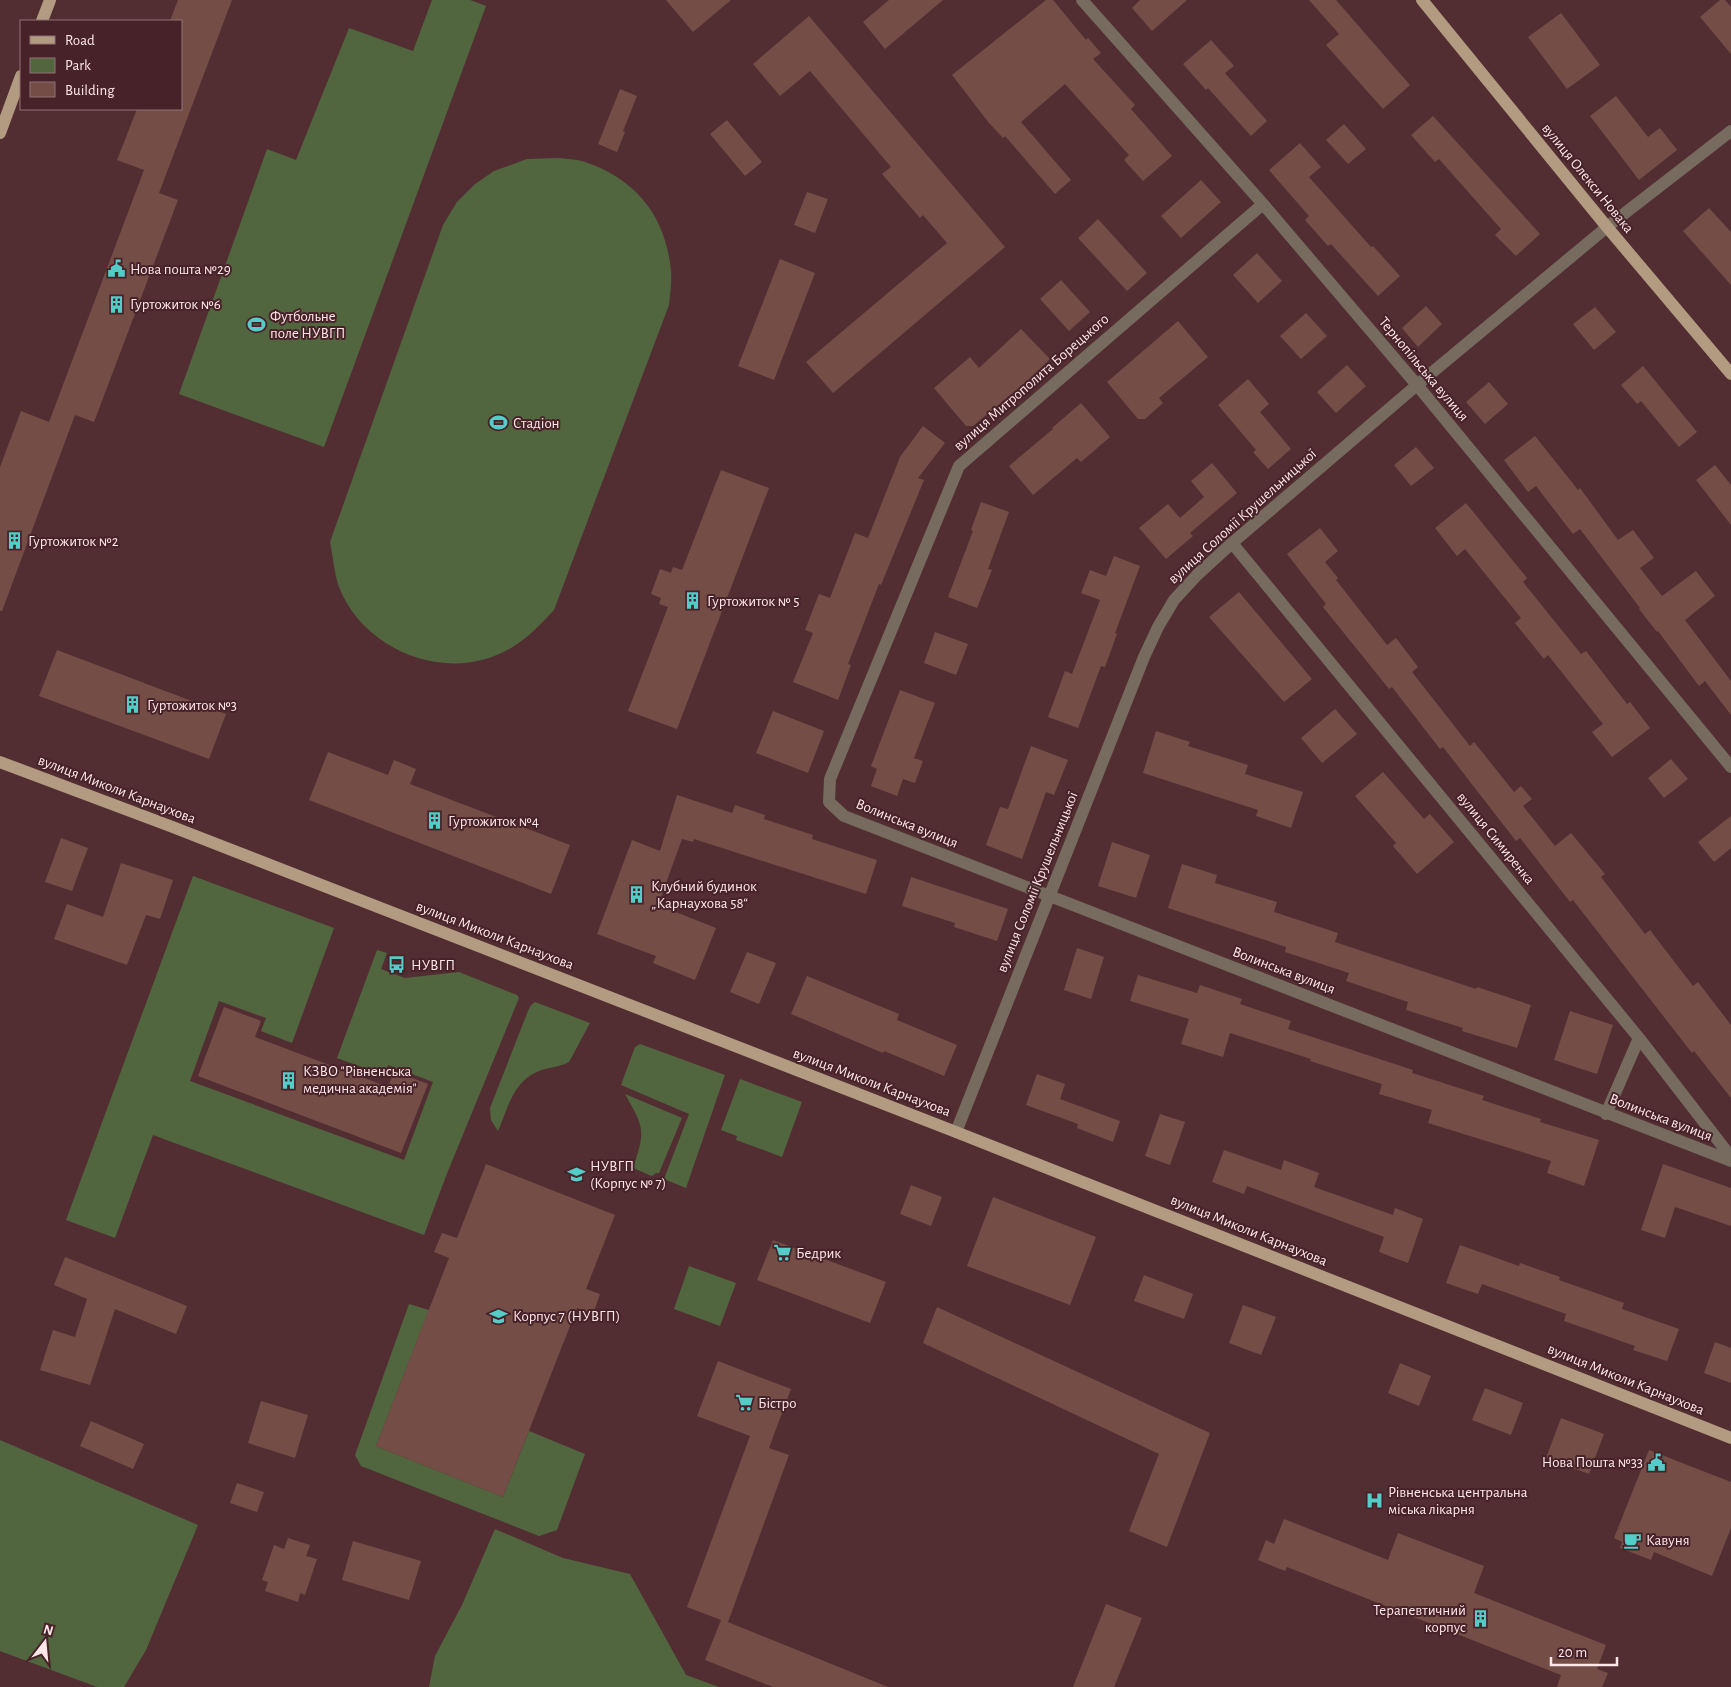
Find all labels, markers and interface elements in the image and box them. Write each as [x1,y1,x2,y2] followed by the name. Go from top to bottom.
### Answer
[20,20,182,110] legend
[65,33,95,48] text: Road
[65,58,91,73] text: Park
[65,83,115,98] text: Building
[1539,121,1636,236] street label: вулиця Олекси Новака
[106,259,126,279] public building icon: Нова пошта №29
[130,262,231,277] place label: Нова пошта №29
[106,294,126,314] building icon: Гуртожиток №6
[130,297,221,312] place label: Гуртожиток №6
[270,309,346,341] place label: Футбольне поле НУВГП
[951,311,1112,454] street label: вулиця Митрополита Борецького
[1376,314,1471,424] street label: Тернопільська вулиця
[246,315,266,335] sports icon: Футбольне поле НУВГП
[489,413,509,433] sports icon: Стадіон
[513,416,560,431] place label: Стадіон
[1165,446,1319,587] street label: вулиця Соломії Крушельницької
[4,531,24,551] building icon: Гуртожиток №2
[28,534,119,549] place label: Гуртожиток №2
[683,591,703,611] building icon: Гуртожиток № 5
[707,594,799,609] place label: Гуртожиток № 5
[123,695,143,715] building icon: Гуртожиток №3
[147,698,237,713] place label: Гуртожиток №3
[36,752,198,827] street label: вулиця Миколи Карнаухова
[994,789,1081,975] street label: вулиця Соломії Крушельницької
[1454,789,1537,887] street label: вулиця Симиренка
[854,796,960,851] street label: Волинська вулиця
[424,811,444,831] building icon: Гуртожиток №4
[448,814,539,829] place label: Гуртожиток №4
[651,879,757,911] place label: Клубний будинок „Карнаухова 58“
[627,885,647,905] building icon: Клубний будинок „Карнаухова 58“
[414,898,576,973] street label: вулиця Миколи Карнаухова
[1230,944,1337,997] street label: Волинська вулиця
[387,955,407,975] bus stop icon: НУВГП
[411,958,455,973] place label: НУВГП
[791,1045,953,1120] street label: вулиця Миколи Карнаухова
[303,1064,417,1096] place label: КЗВО "Рівненська медична академія"
[279,1070,299,1090] building icon: КЗВО "Рівненська медична академія"
[1607,1091,1714,1144] street label: Волинська вулиця
[590,1159,666,1191] place label: НУВГП (Корпус № 7)
[566,1165,586,1185] school or university icon: НУВГП (Корпус № 7)
[1168,1192,1329,1269] street label: вулиця Миколи Карнаухова
[772,1243,792,1263] supermarket icon: Бедрик
[796,1246,841,1261] place label: Бедрик
[489,1306,509,1326] school or university icon: Корпус 7 (НУВГП)
[513,1309,620,1324] place label: Корпус 7 (НУВГП)
[1545,1341,1706,1418] street label: вулиця Миколи Карнаухова
[734,1393,754,1413] supermarket icon: Бістро
[758,1396,796,1411] place label: Бістро
[1647,1452,1667,1472] public building icon: Нова Пошта №33
[1542,1455,1643,1470] place label: Нова Пошта №33
[1388,1485,1528,1517] place label: Рівненська центральна міська лікарня
[1364,1491,1384,1511] hospital icon: Рівненська центральна міська лікарня
[1622,1530,1642,1550] cafe icon: Кавуня
[1646,1533,1690,1548] place label: Кавуня
[1373,1603,1466,1635] place label: Терапевтичний корпус
[1470,1609,1490,1629] building icon: Терапевтичний корпус
[20,1617,70,1667] north arrow
[42,1622,55,1639] text: N
[1551,1634,1617,1666] scale bar
[1558,1645,1587,1660] text: 20 m

